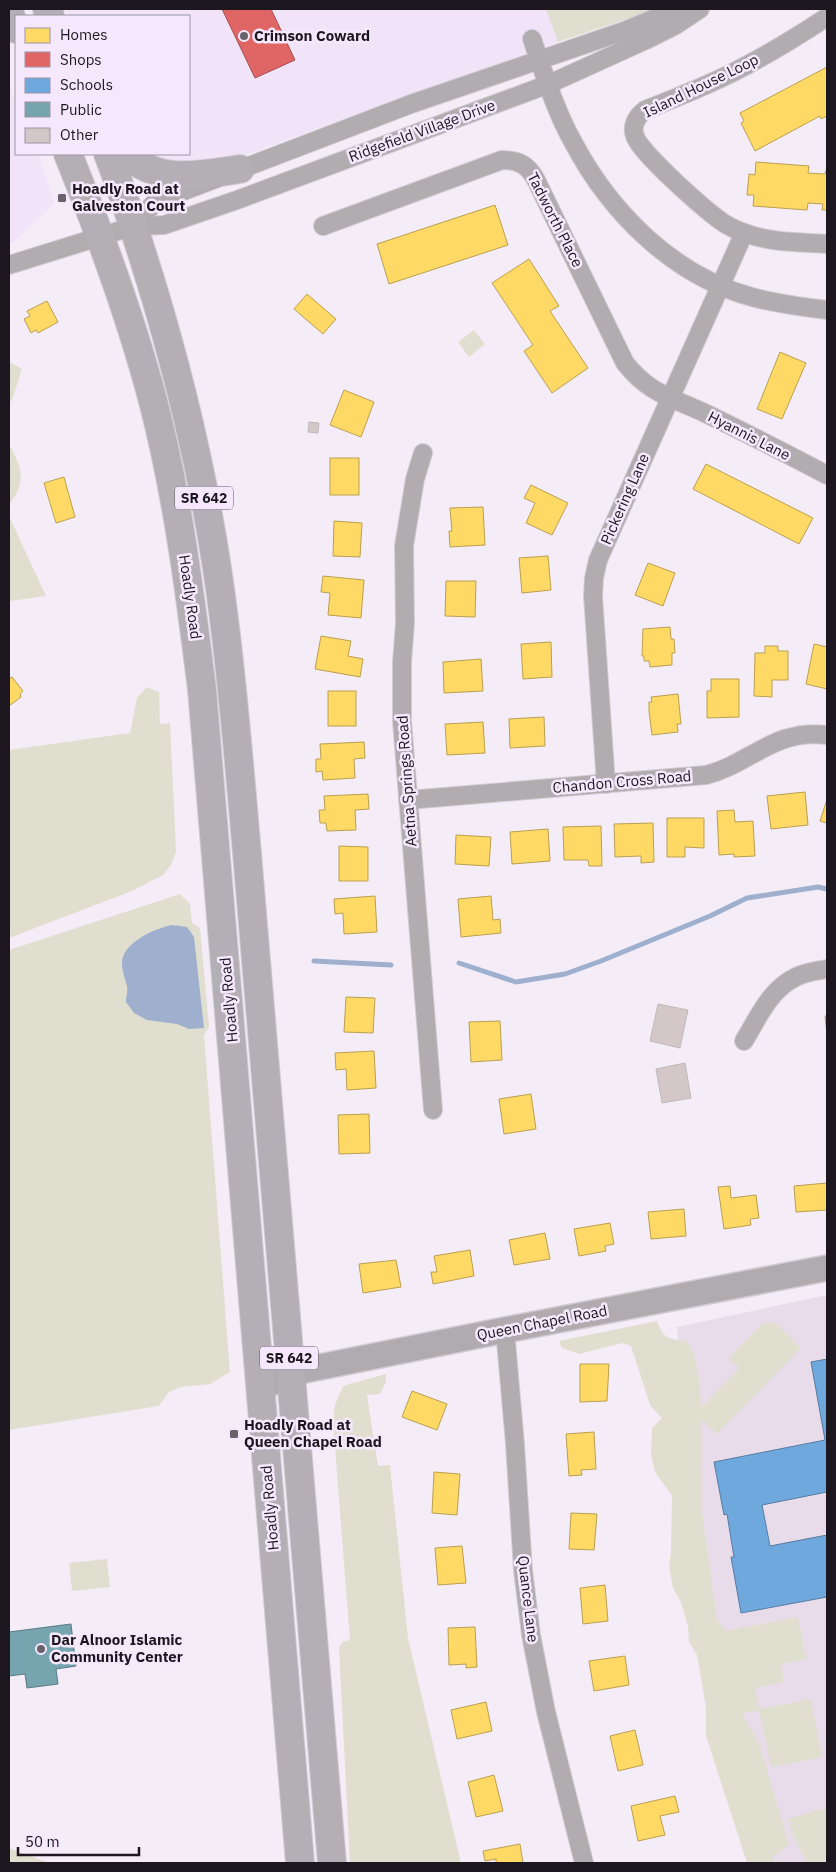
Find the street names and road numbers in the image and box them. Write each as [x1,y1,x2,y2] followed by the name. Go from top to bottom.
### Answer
[640,49,761,122] street label: Island House Loop
[346,95,498,166] street label: Ridgefield Village Drive
[523,169,587,270] street label: Tadworth Place
[705,407,794,464] street label: Hyannis Lane
[596,450,653,547] street label: Pickering Lane
[175,486,233,509] road number: SR 642
[175,553,206,640] street label: Hoadly Road
[392,715,421,847] street label: Aetna Springs Road
[552,766,692,797] street label: Chandon Cross Road
[215,957,242,1043] street label: Hoadly Road
[475,1301,609,1344] street label: Queen Chapel Road
[260,1346,318,1370] road number: SR 642
[256,1465,283,1551] street label: Hoadly Road
[514,1555,543,1643] street label: Quance Lane

